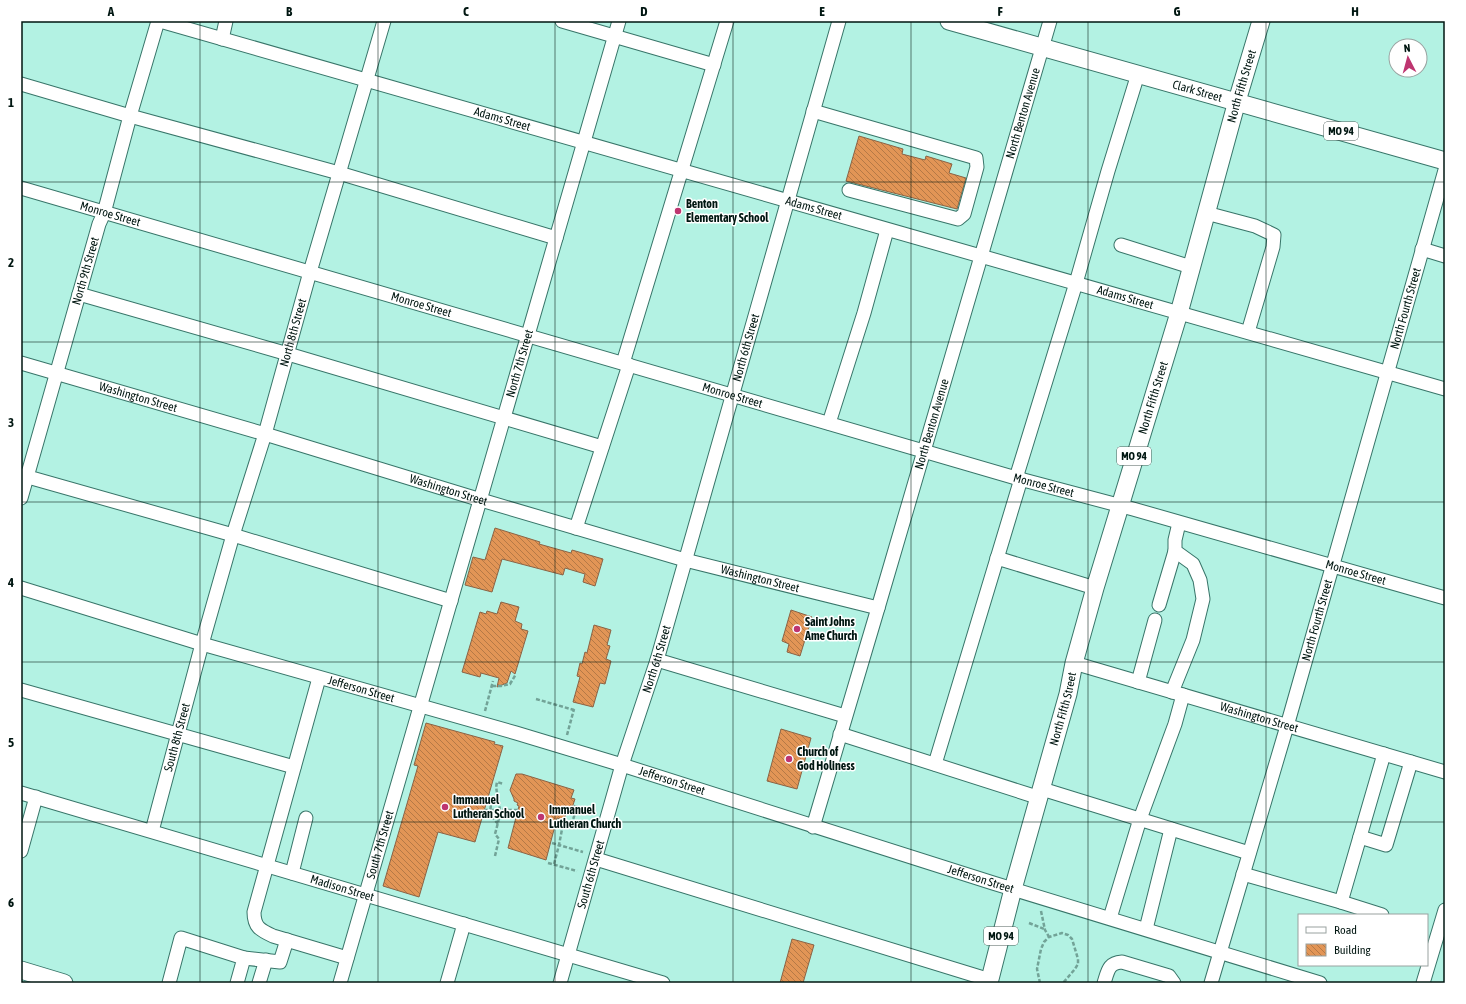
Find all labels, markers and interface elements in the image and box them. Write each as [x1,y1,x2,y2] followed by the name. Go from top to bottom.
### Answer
[107,4,115,19] text: A
[286,4,293,19] text: B
[463,4,469,19] text: C
[640,4,648,19] text: D
[819,4,825,19] text: E
[997,4,1003,19] text: F
[1174,4,1181,19] text: G
[1351,4,1359,19] text: H
[1388,38,1428,78] north arrow
[1403,42,1411,54] text: N
[1224,47,1259,124] street label: North Fifth Street
[1003,66,1043,160] street label: North Benton Avenue
[1171,77,1224,105] street label: Clark Street
[8,95,14,110] text: 1
[472,104,533,134] street label: Adams Street
[1324,122,1358,140] road number: MO 94
[784,193,844,223] street label: Adams Street
[686,197,769,225] place label: Benton Elementary School
[78,199,143,230] street label: Monroe Street
[673,206,683,216] marker: Benton Elementary School
[69,235,102,307] street label: North 9th Street
[8,255,14,270] text: 2
[1387,266,1424,351] street label: North Fourth Street
[1095,283,1156,312] street label: Adams Street
[390,289,454,320] street label: Monroe Street
[277,297,309,368] street label: North 8th Street
[730,312,762,383] street label: North 6th Street
[503,327,536,399] street label: North 7th Street
[1135,359,1171,436] street label: North Fifth Street
[912,377,952,471] street label: North Benton Avenue
[97,379,179,415] street label: Washington Street
[701,380,765,411] street label: Monroe Street
[8,415,14,430] text: 3
[1117,447,1151,465] road number: MO 94
[1012,471,1076,500] street label: Monroe Street
[408,472,490,509] street label: Washington Street
[1324,557,1388,588] street label: Monroe Street
[719,562,801,595] street label: Washington Street
[7,575,14,590] text: 4
[1299,577,1335,662] street label: North Fourth Street
[804,615,858,643] place label: Saint Johns Ame Church
[639,623,674,695] street label: North 6th Street
[792,624,802,634] marker: Saint Johns Ame Church
[1047,670,1079,747] street label: North Fifth Street
[326,673,397,705] street label: Jefferson Street
[1219,699,1300,736] street label: Washington Street
[161,701,193,773] street label: South 8th Street
[8,735,14,750] text: 5
[797,745,855,773] place label: Church of God Holiness
[784,754,794,764] marker: Church of God Holiness
[637,764,707,798] street label: Jefferson Street
[453,793,525,821] place label: Immanuel Lutheran School
[440,802,450,812] marker: Immanuel Lutheran School
[549,803,622,831] place label: Immanuel Lutheran Church
[364,808,397,880] street label: South 7th Street
[536,812,546,822] marker: Immanuel Lutheran Church
[575,838,607,910] street label: South 6th Street
[946,862,1016,896] street label: Jefferson Street
[309,872,376,904] street label: Madison Street
[8,895,14,910] text: 6
[1298,914,1428,966] legend
[1334,923,1357,937] text: Road
[984,927,1018,945] road number: MO 94
[1334,943,1372,957] text: Building

